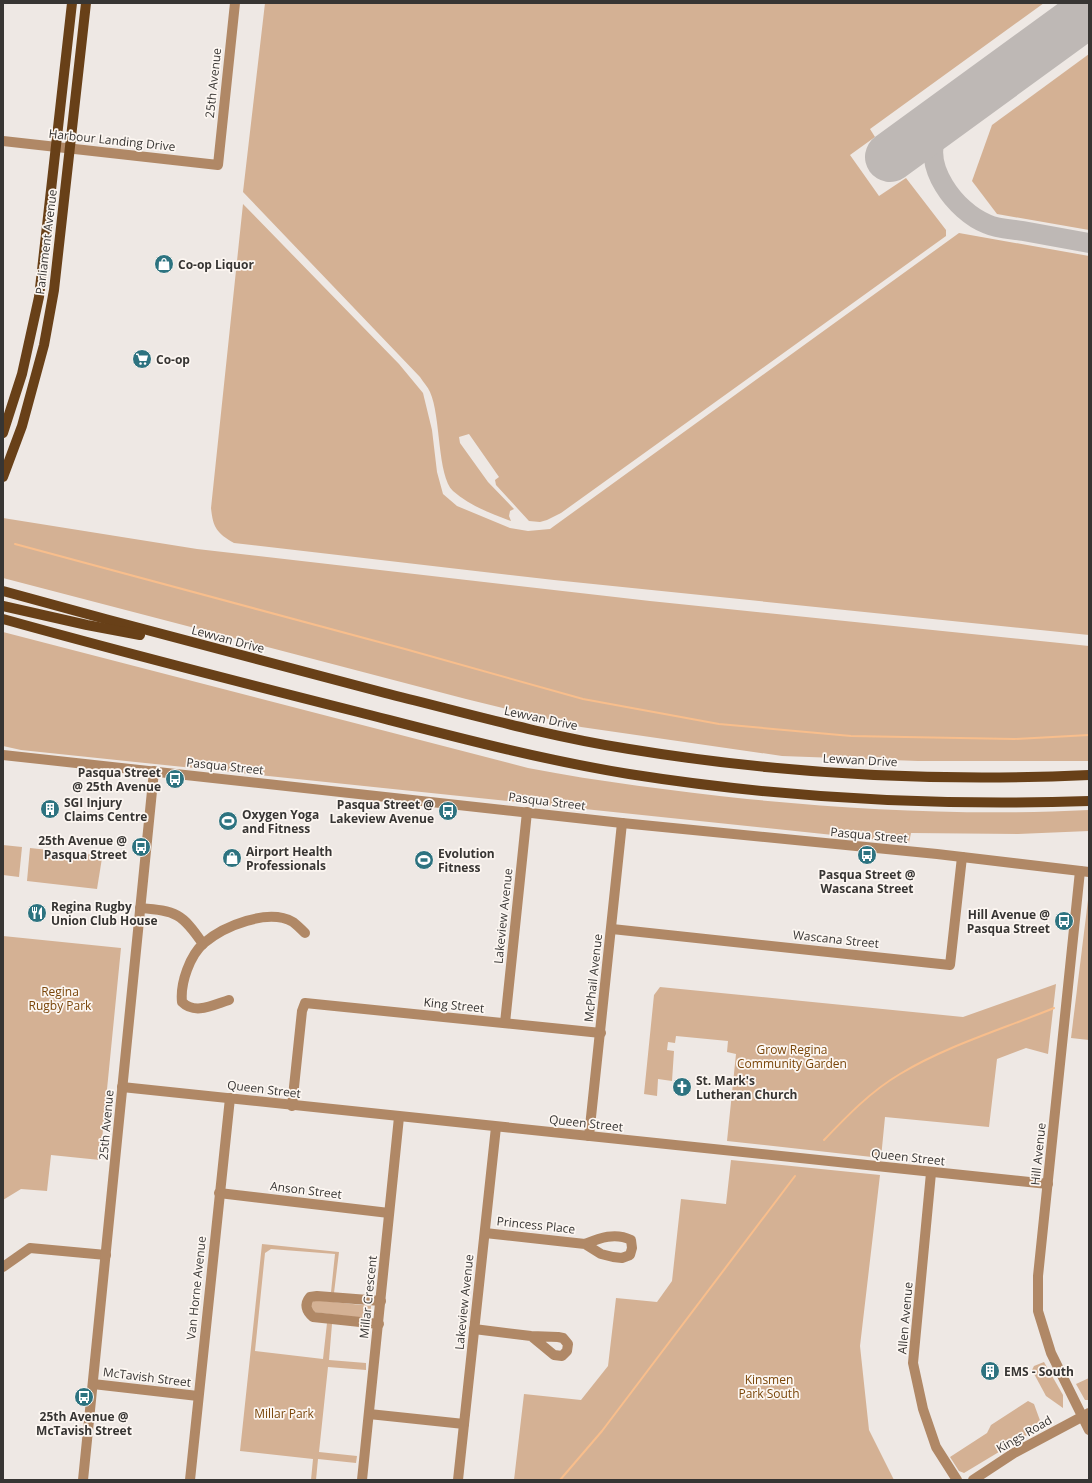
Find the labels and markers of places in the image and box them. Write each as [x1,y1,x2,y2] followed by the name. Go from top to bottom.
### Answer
[153,253,175,275] shop icon: Co-op Liquor
[178,256,254,273] place label: Co-op Liquor
[131,348,153,370] supermarket icon: Co-op
[156,351,190,368] place label: Co-op
[72,764,161,795] place label: Pasqua Street @ 25th Avenue
[164,768,186,790] bus stop icon: Pasqua Street @ 25th Avenue
[64,794,147,825] place label: SGI Injury Claims Centre
[329,796,434,827] place label: Pasqua Street @ Lakeview Avenue
[39,798,61,820] building icon: SGI Injury Claims Centre
[437,800,459,822] bus stop icon: Pasqua Street @ Lakeview Avenue
[242,806,319,837] place label: Oxygen Yoga and Fitness
[217,810,239,832] sports icon: Oxygen Yoga and Fitness
[38,832,127,863] place label: 25th Avenue @ Pasqua Street
[130,836,152,858] bus stop icon: 25th Avenue @ Pasqua Street
[246,843,332,874] place label: Airport Health Professionals
[856,844,878,866] bus stop icon: Pasqua Street @ Wascana Street
[438,845,495,876] place label: Evolution Fitness
[221,847,243,869] shop icon: Airport Health Professionals
[413,849,435,871] sports icon: Evolution Fitness
[818,866,916,897] place label: Pasqua Street @ Wascana Street
[51,898,158,929] place label: Regina Rugby Union Club House
[26,902,48,924] restaurant icon: Regina Rugby Union Club House
[967,906,1050,937] place label: Hill Avenue @ Pasqua Street
[1053,910,1075,932] bus stop icon: Hill Avenue @ Pasqua Street
[696,1072,797,1103] place label: St. Mark's Lutheran Church
[671,1076,693,1098] church icon: St. Mark's Lutheran Church
[979,1360,1001,1382] building icon: EMS - South
[1004,1363,1074,1380] place label: EMS - South
[73,1386,95,1408] bus stop icon: 25th Avenue @ McTavish Street
[36,1408,132,1439] place label: 25th Avenue @ McTavish Street

